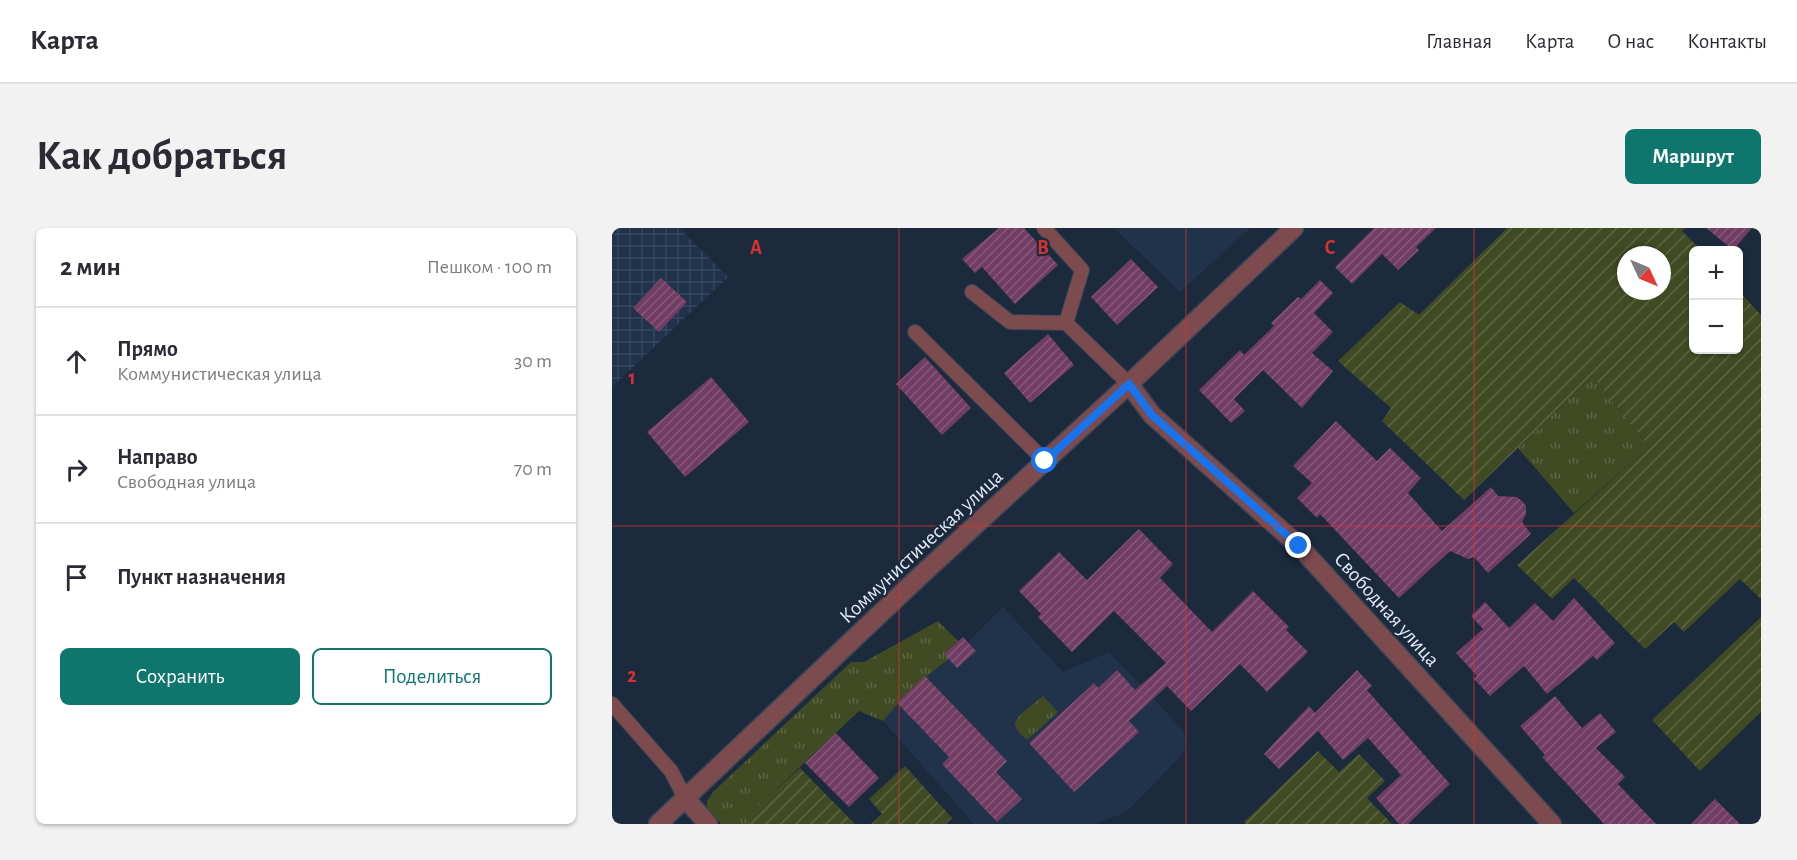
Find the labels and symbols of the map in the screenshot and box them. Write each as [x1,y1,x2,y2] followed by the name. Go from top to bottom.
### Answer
[750,238,762,258] text: A
[1037,238,1049,258] text: B
[1325,238,1336,258] text: C
[1617,246,1671,300] north arrow
[628,368,636,388] text: 1
[1031,447,1057,473] route start
[836,465,1007,627] street label: Коммунистическая улица
[1285,532,1311,558] route end
[1330,548,1444,671] street label: Свободная улица
[627,666,637,686] text: 2

